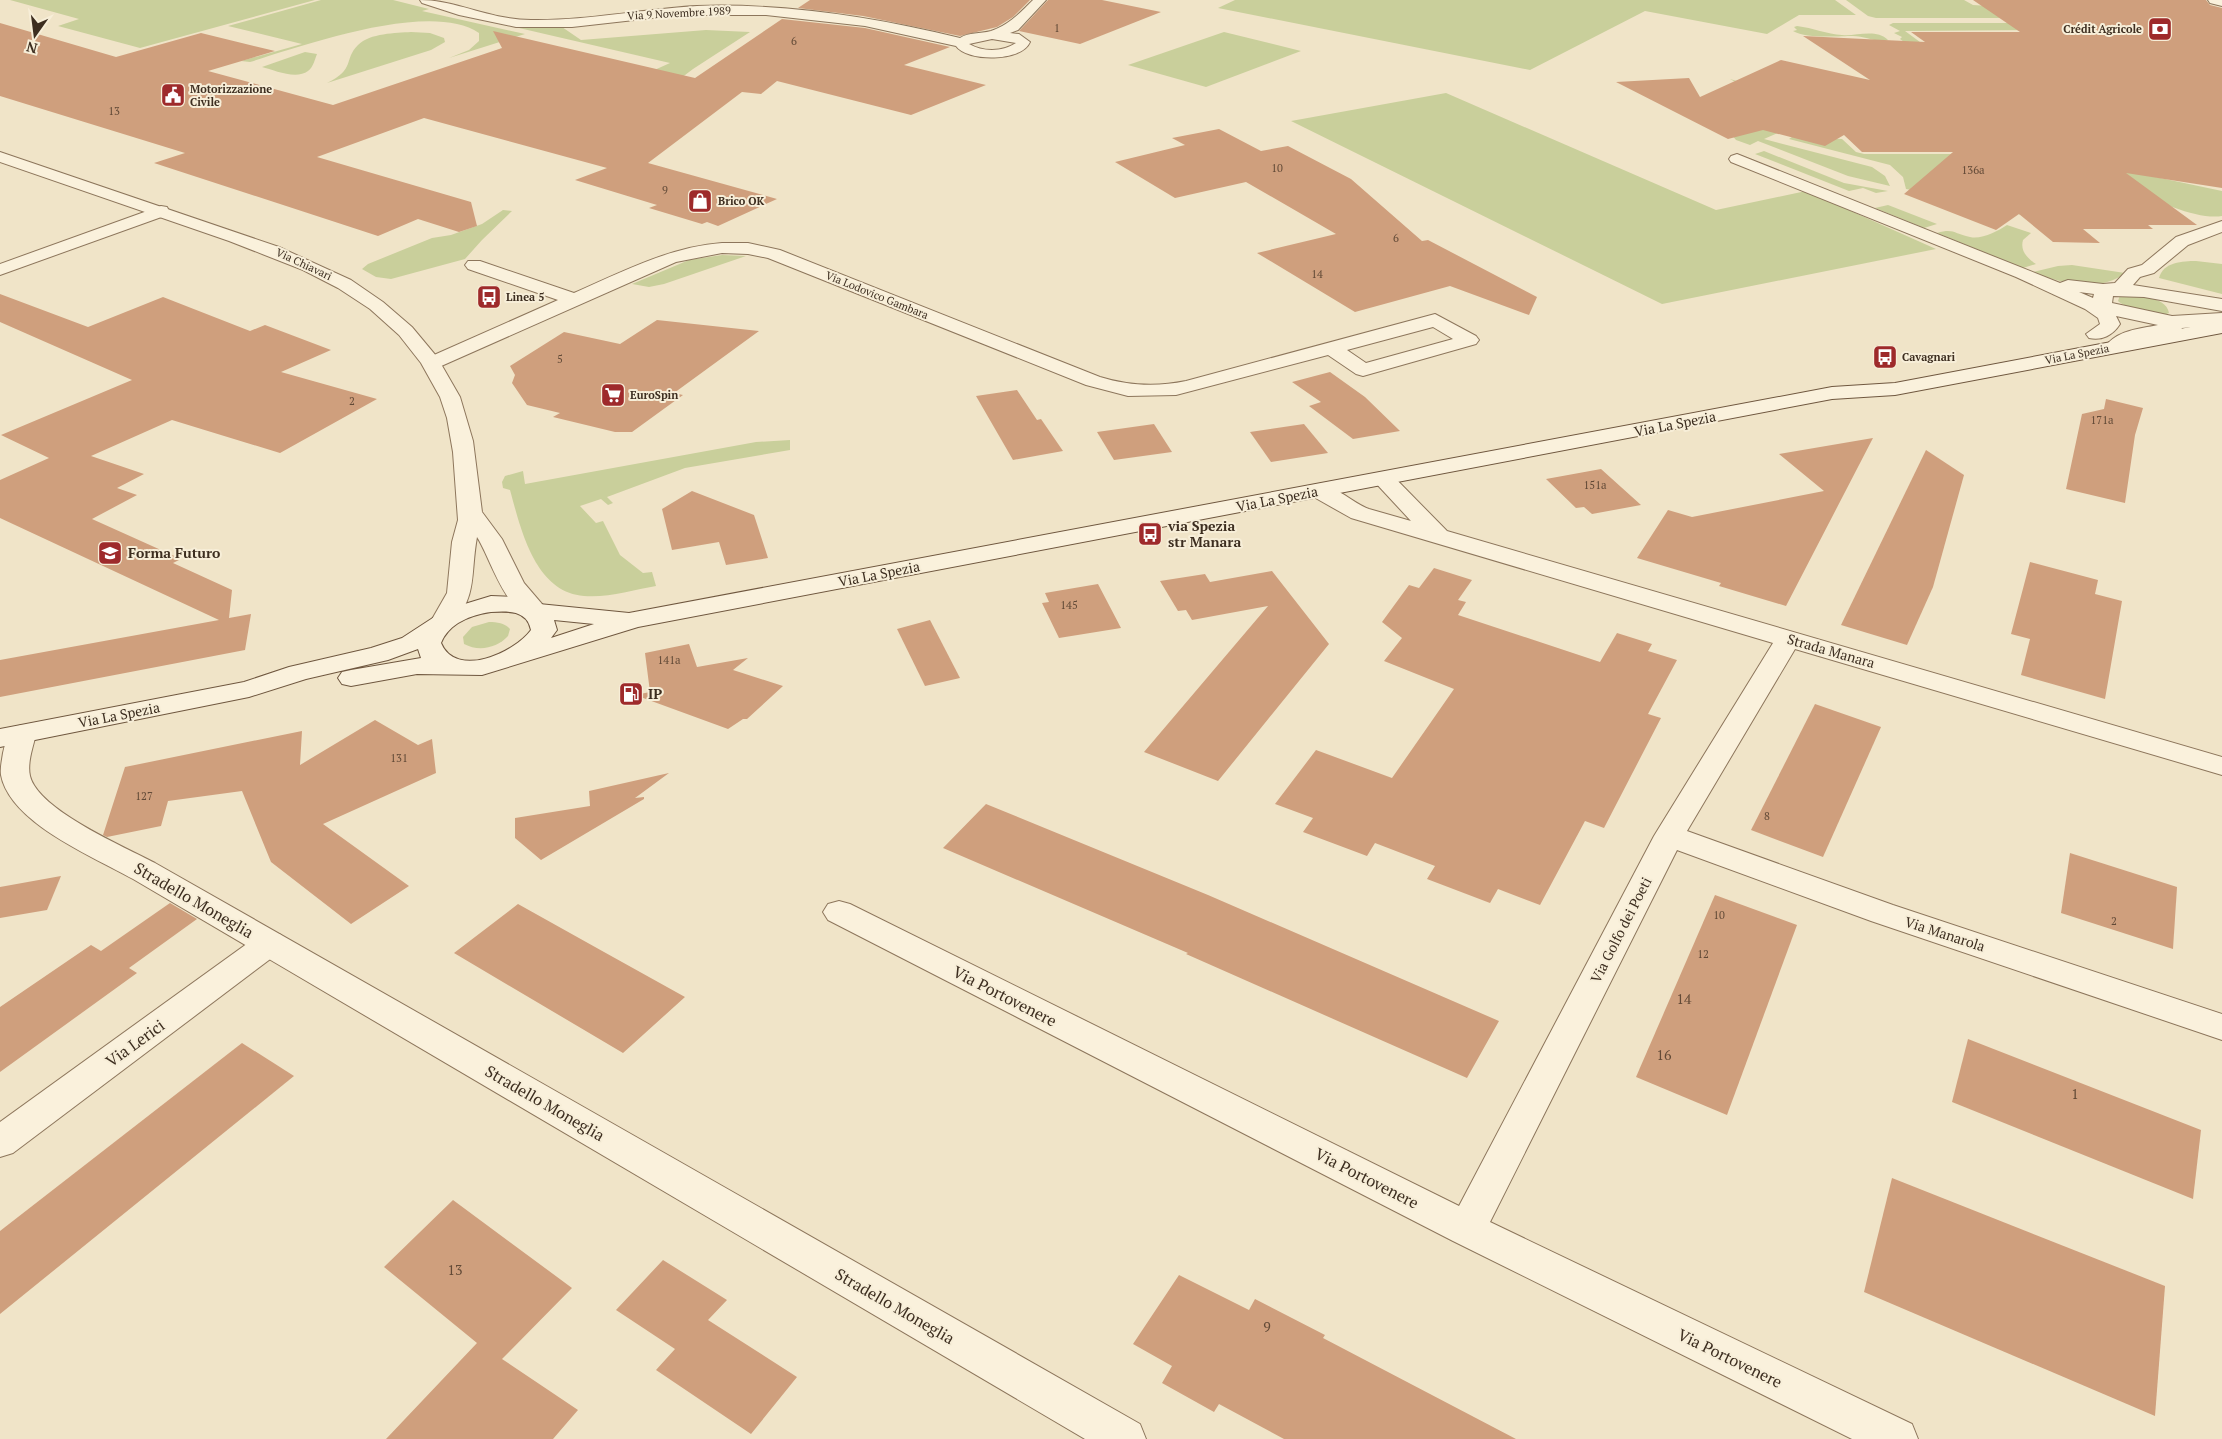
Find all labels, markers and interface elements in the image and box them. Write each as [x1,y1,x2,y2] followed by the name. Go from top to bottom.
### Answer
[627,3,731,23] street label: Via 9 Novembre 1989
[10,10,60,60] north arrow
[2147,16,2173,42] bank icon: Crédit Agricole
[1054,21,1060,35] house number: 1
[2063,22,2142,36] place label: Crédit Agricole
[791,34,797,48] house number: 6
[24,38,39,59] text: N
[160,82,186,108] public building icon: Motorizzazione Civile
[190,82,272,109] place label: Motorizzazione Civile
[108,104,120,118] house number: 13
[1271,161,1283,175] house number: 10
[1961,163,1985,177] house number: 136a
[662,183,668,197] house number: 9
[687,188,713,214] shop icon: Brico OK
[718,194,764,208] place label: Brico OK
[1393,231,1399,245] house number: 6
[274,245,334,283] street label: Via Chiavari
[1311,267,1323,281] house number: 14
[824,268,931,322] street label: Via Lodovico Gambara
[476,284,502,310] bus stop icon: Linea 5
[506,290,544,304] place label: Linea 5
[2044,341,2111,367] street label: Via La Spezia
[1872,344,1898,370] bus stop icon: Cavagnari
[1902,350,1956,364] place label: Cavagnari
[557,352,563,366] house number: 5
[600,382,626,408] supermarket icon: EuroSpin
[630,388,678,402] place label: EuroSpin
[349,394,355,408] house number: 2
[1632,406,1717,441] street label: Via La Spezia
[2090,413,2114,427] house number: 171a
[1583,478,1607,492] house number: 151a
[1234,481,1319,516] street label: Via La Spezia
[1167,516,1241,551] place label: via Spezia str Manara
[1137,521,1163,547] bus stop icon: via Spezia str Manara
[97,540,123,566] school or university icon: Forma Futuro
[128,543,220,562] place label: Forma Futuro
[836,556,921,591] street label: Via La Spezia
[1060,598,1078,612] house number: 145
[1785,629,1877,672] street label: Strada Manara
[657,653,681,667] house number: 141a
[618,681,644,707] fuel station icon: IP
[648,684,662,703] place label: IP
[76,697,161,732] street label: Via La Spezia
[390,751,408,765] house number: 131
[135,789,153,803] house number: 127
[1764,809,1770,823] house number: 8
[130,857,258,943] street label: Stradello Moneglia
[1586,874,1655,986] street label: Via Golfo dei Poeti
[1713,908,1725,922] house number: 10
[1903,912,1988,955] street label: Via Manarola
[2111,914,2117,928] house number: 2
[1697,947,1709,961] house number: 12
[949,960,1061,1032] street label: Via Portovenere
[1677,989,1692,1008] house number: 14
[101,1014,169,1072] street label: Via Lerici
[1657,1045,1672,1064] house number: 16
[481,1060,609,1146] street label: Stradello Moneglia
[2071,1084,2079,1103] house number: 1
[1311,1142,1423,1214] street label: Via Portovenere
[448,1260,462,1279] house number: 13
[831,1263,959,1349] street label: Stradello Moneglia
[1263,1317,1271,1336] house number: 9
[1674,1323,1786,1393] street label: Via Portovenere

